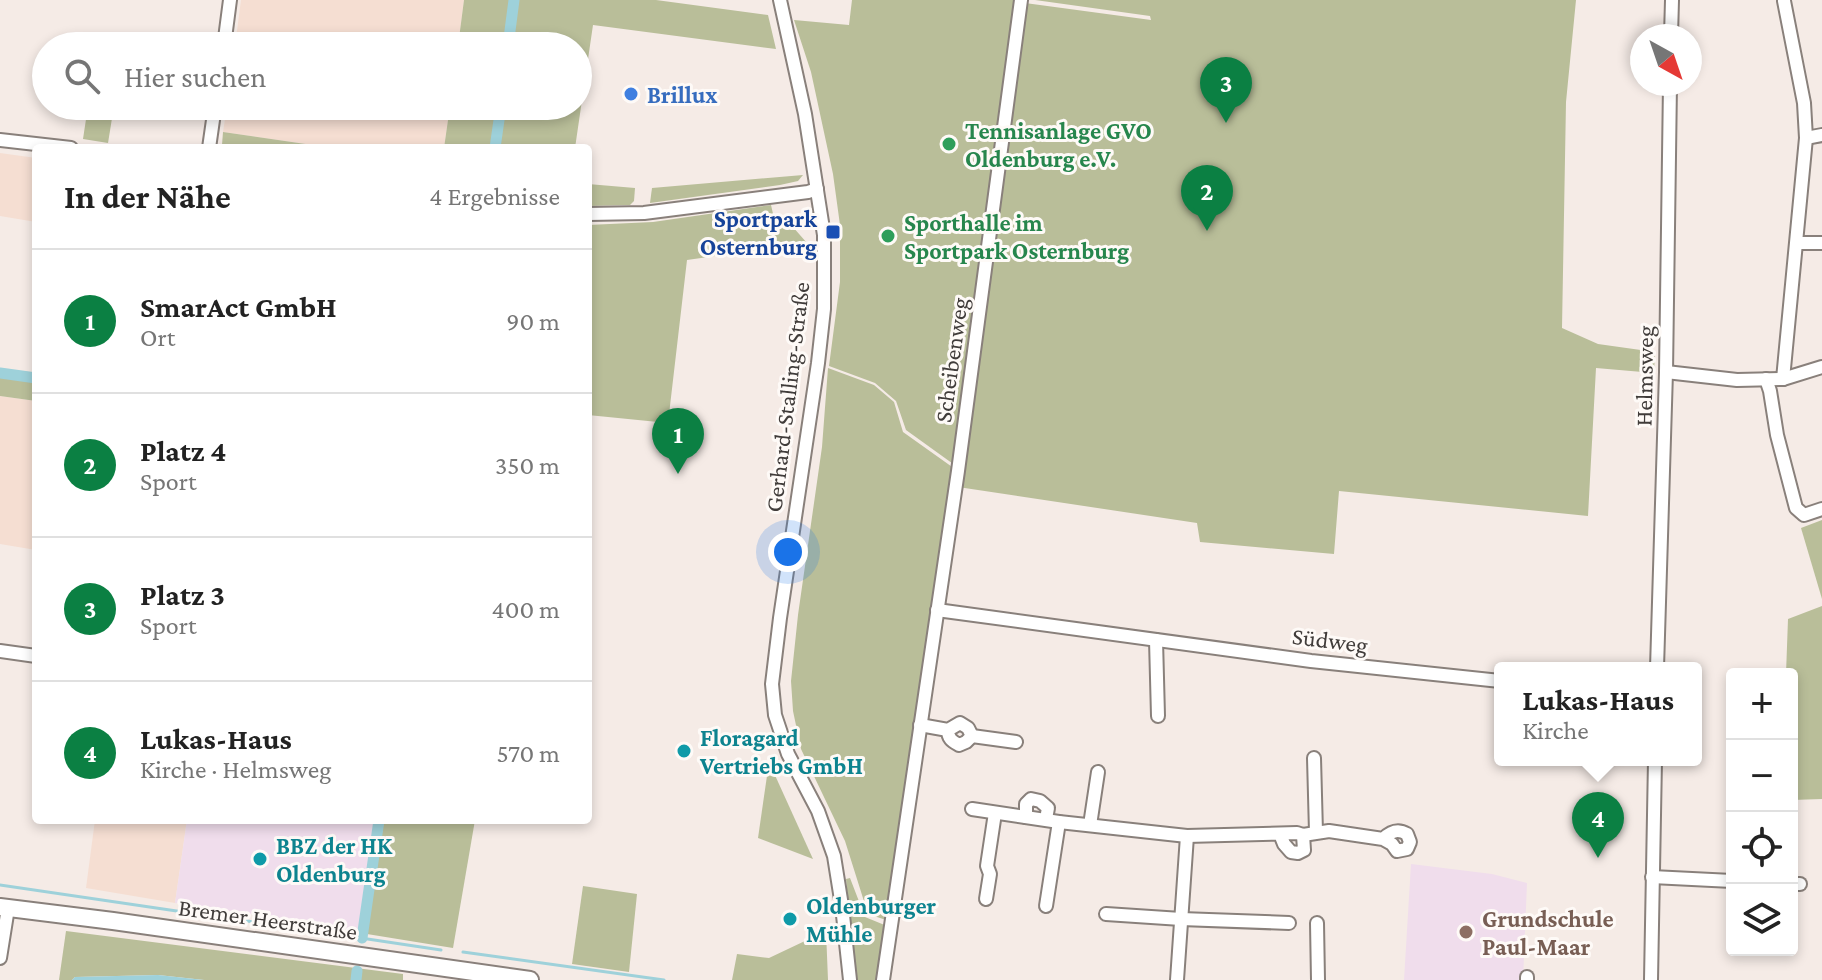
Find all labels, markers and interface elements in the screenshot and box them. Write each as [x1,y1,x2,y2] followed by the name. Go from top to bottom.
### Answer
[1630,24,1702,96] north arrow
[32,32,592,120] search box
[60,54,104,98] icon: search
[1200,57,1252,123] pin: 3
[124,60,266,93] text: Hier suchen
[647,81,718,108] place label: Brillux
[622,85,640,103] marker: Brillux
[965,117,1152,172] place label: Tennisanlage GVO Oldenburg e.V.
[940,135,958,153] marker: Tennisanlage GVO Oldenburg e.V.
[1181,165,1233,231] pin: 2
[64,178,231,215] text: In der Nähe
[429,182,560,211] text: 4 Ergebnisse
[700,205,818,260] place label: Sportpark Osternburg
[904,209,1129,264] place label: Sporthalle im Sportpark Osternburg
[824,223,842,241] marker: Sportpark Osternburg
[879,227,897,245] marker: Sporthalle im Sportpark Osternburg
[759,280,815,514] street label: Gerhard-Stalling-Straße
[140,290,337,323] text: SmarAct GmbH
[929,295,973,424] street label: Scheibenweg
[85,307,95,336] text: 1
[506,307,560,336] text: 90 m
[140,323,175,352] text: Ort
[1630,325,1658,427] street label: Helmsweg
[652,408,704,474] pin: 1
[140,434,226,467] text: Platz 4
[83,451,97,480] text: 2
[495,451,560,480] text: 350 m
[140,467,197,496] text: Sport
[768,532,808,572] your location
[140,578,225,611] text: Platz 3
[84,595,96,624] text: 3
[492,595,560,624] text: 400 m
[140,611,197,640] text: Sport
[1291,622,1370,658] street label: Südweg
[1494,662,1702,766] popup
[1726,668,1798,956] map controls
[1726,668,1798,740] button: +
[1522,683,1674,716] text: Lukas-Haus
[1522,716,1589,745] text: Kirche
[140,722,292,755] text: Lukas-Haus
[699,724,863,779] place label: Floragard Vertriebs GmbH
[83,739,97,768] text: 4
[496,739,560,768] text: 570 m
[1726,740,1798,812] button: −
[675,742,693,760] marker: Floragard Vertriebs GmbH
[140,755,332,784] text: Kirche · Helmsweg
[1572,792,1624,858] pin: 4
[1726,812,1798,884] button: locate
[276,832,393,887] place label: BBZ der HK Oldenburg
[251,850,269,868] marker: BBZ der HK Oldenburg
[1726,884,1798,956] button: layers
[806,892,937,947] place label: Oldenburger Mühle
[177,893,359,945] street label: Bremer Heerstraße
[1482,905,1614,960] place label: Grundschule Paul-Maar
[781,910,799,928] marker: Oldenburger Mühle
[1457,923,1475,941] marker: Grundschule Paul-Maar

